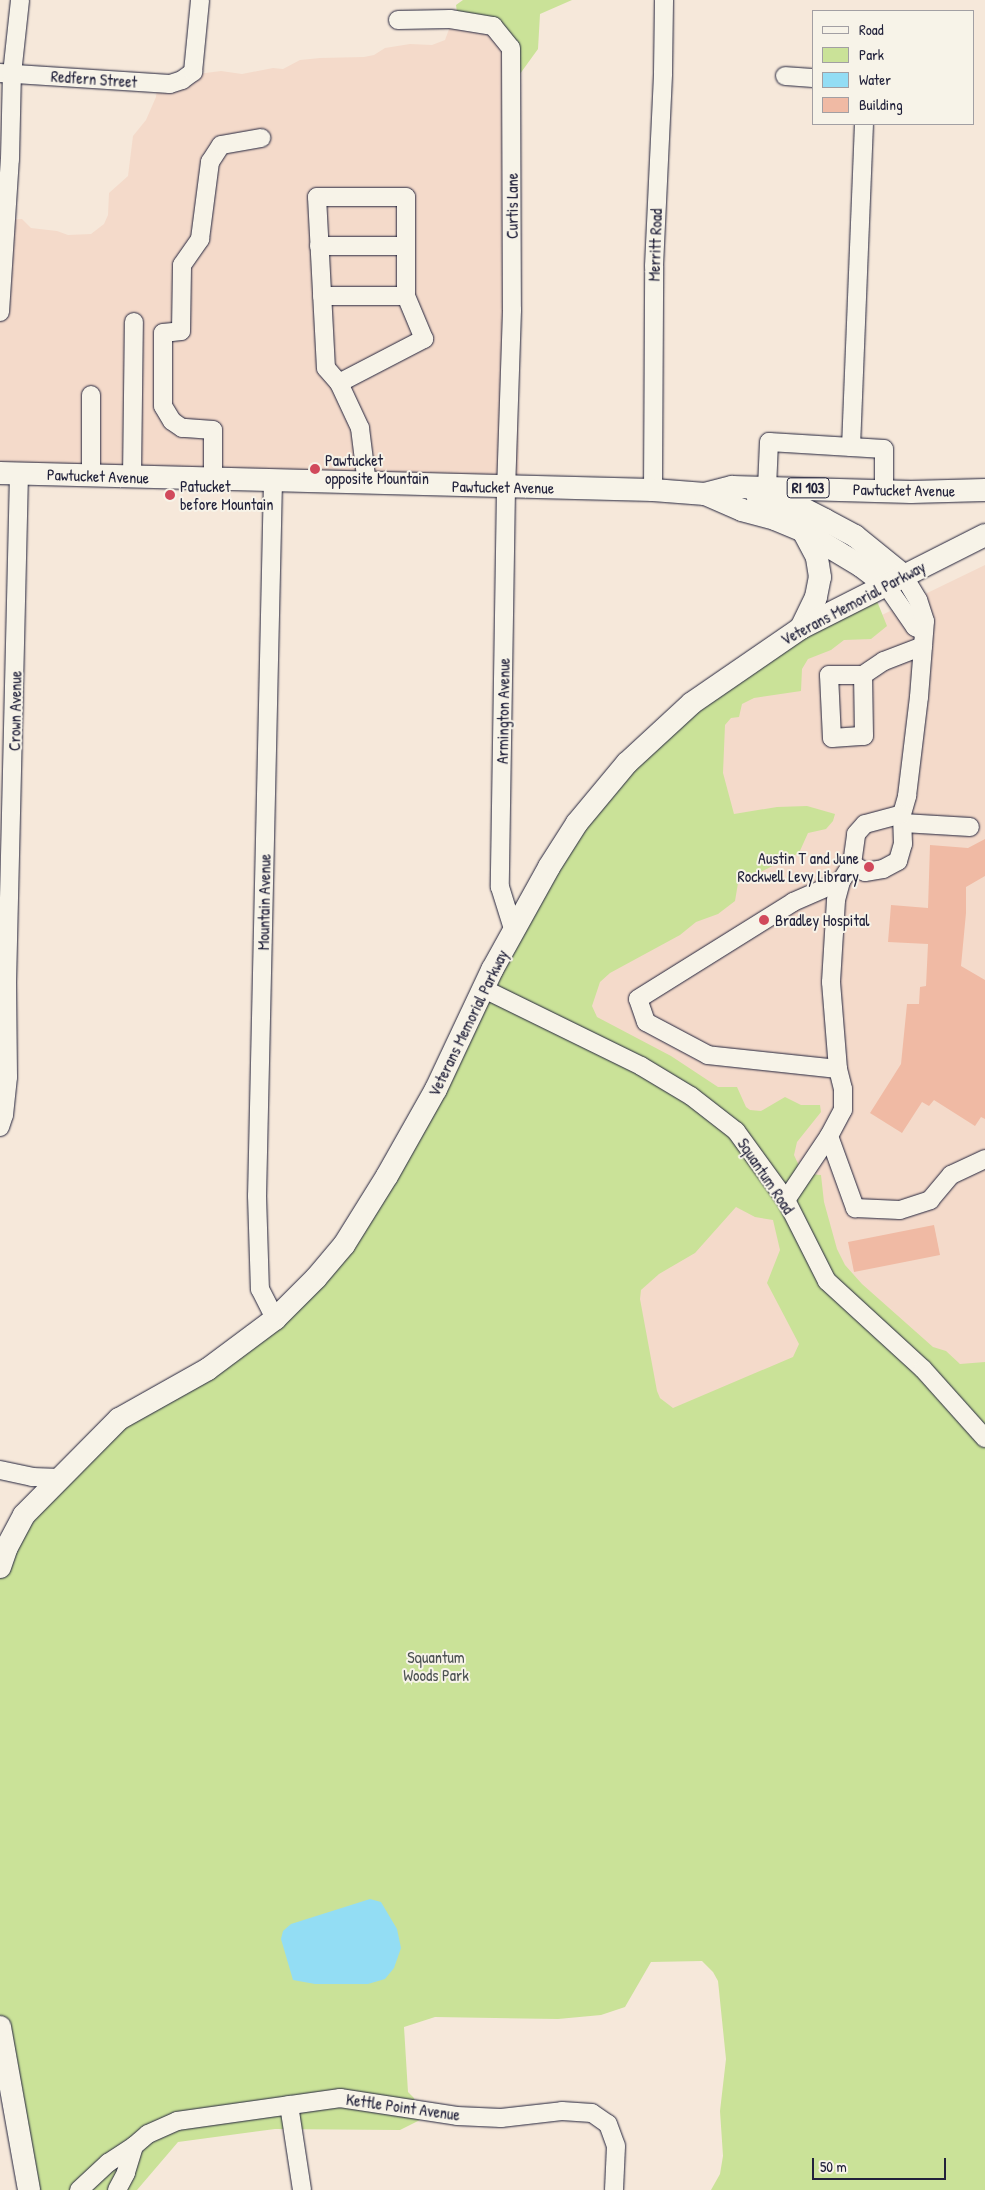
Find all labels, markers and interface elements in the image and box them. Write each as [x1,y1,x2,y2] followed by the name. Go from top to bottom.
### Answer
[812,10,975,125] legend
[859,19,884,40] text: Road
[859,44,884,65] text: Park
[50,66,138,92] street label: Redfern Street
[859,69,891,90] text: Water
[859,94,903,115] text: Building
[502,173,522,239] street label: Curtis Lane
[644,208,666,282] street label: Merritt Road
[325,450,429,488] place label: Pawtucket opposite Mountain
[309,463,321,475] marker: Pawtucket opposite Mountain
[47,465,149,487] street label: Pawtucket Avenue
[180,476,274,514] place label: Patucket before Mountain
[786,476,830,500] road number: RI 103
[452,477,554,497] street label: Pawtucket Avenue
[853,480,955,500] street label: Pawtucket Avenue
[164,489,176,501] marker: Patucket before Mountain
[777,557,929,649] street label: Veterans Memorial Parkway
[492,658,514,764] street label: Armington Avenue
[5,671,25,751] street label: Crown Avenue
[737,848,859,886] place label: Austin T and June Rockwell Levy Library
[254,854,274,950] street label: Mountain Avenue
[863,861,875,873] marker: Austin T and June Rockwell Levy Library
[775,910,869,930] place label: Bradley Hospital
[757,913,771,927] marker: Bradley Hospital
[424,946,512,1100] street label: Veterans Memorial Parkway
[734,1134,798,1218] street label: Squantum Road
[403,1647,469,1685] park label: Squantum Woods Park
[345,2090,461,2124] street label: Kettle Point Avenue
[815,2148,949,2180] scale bar
[820,2156,847,2177] text: 50 m

